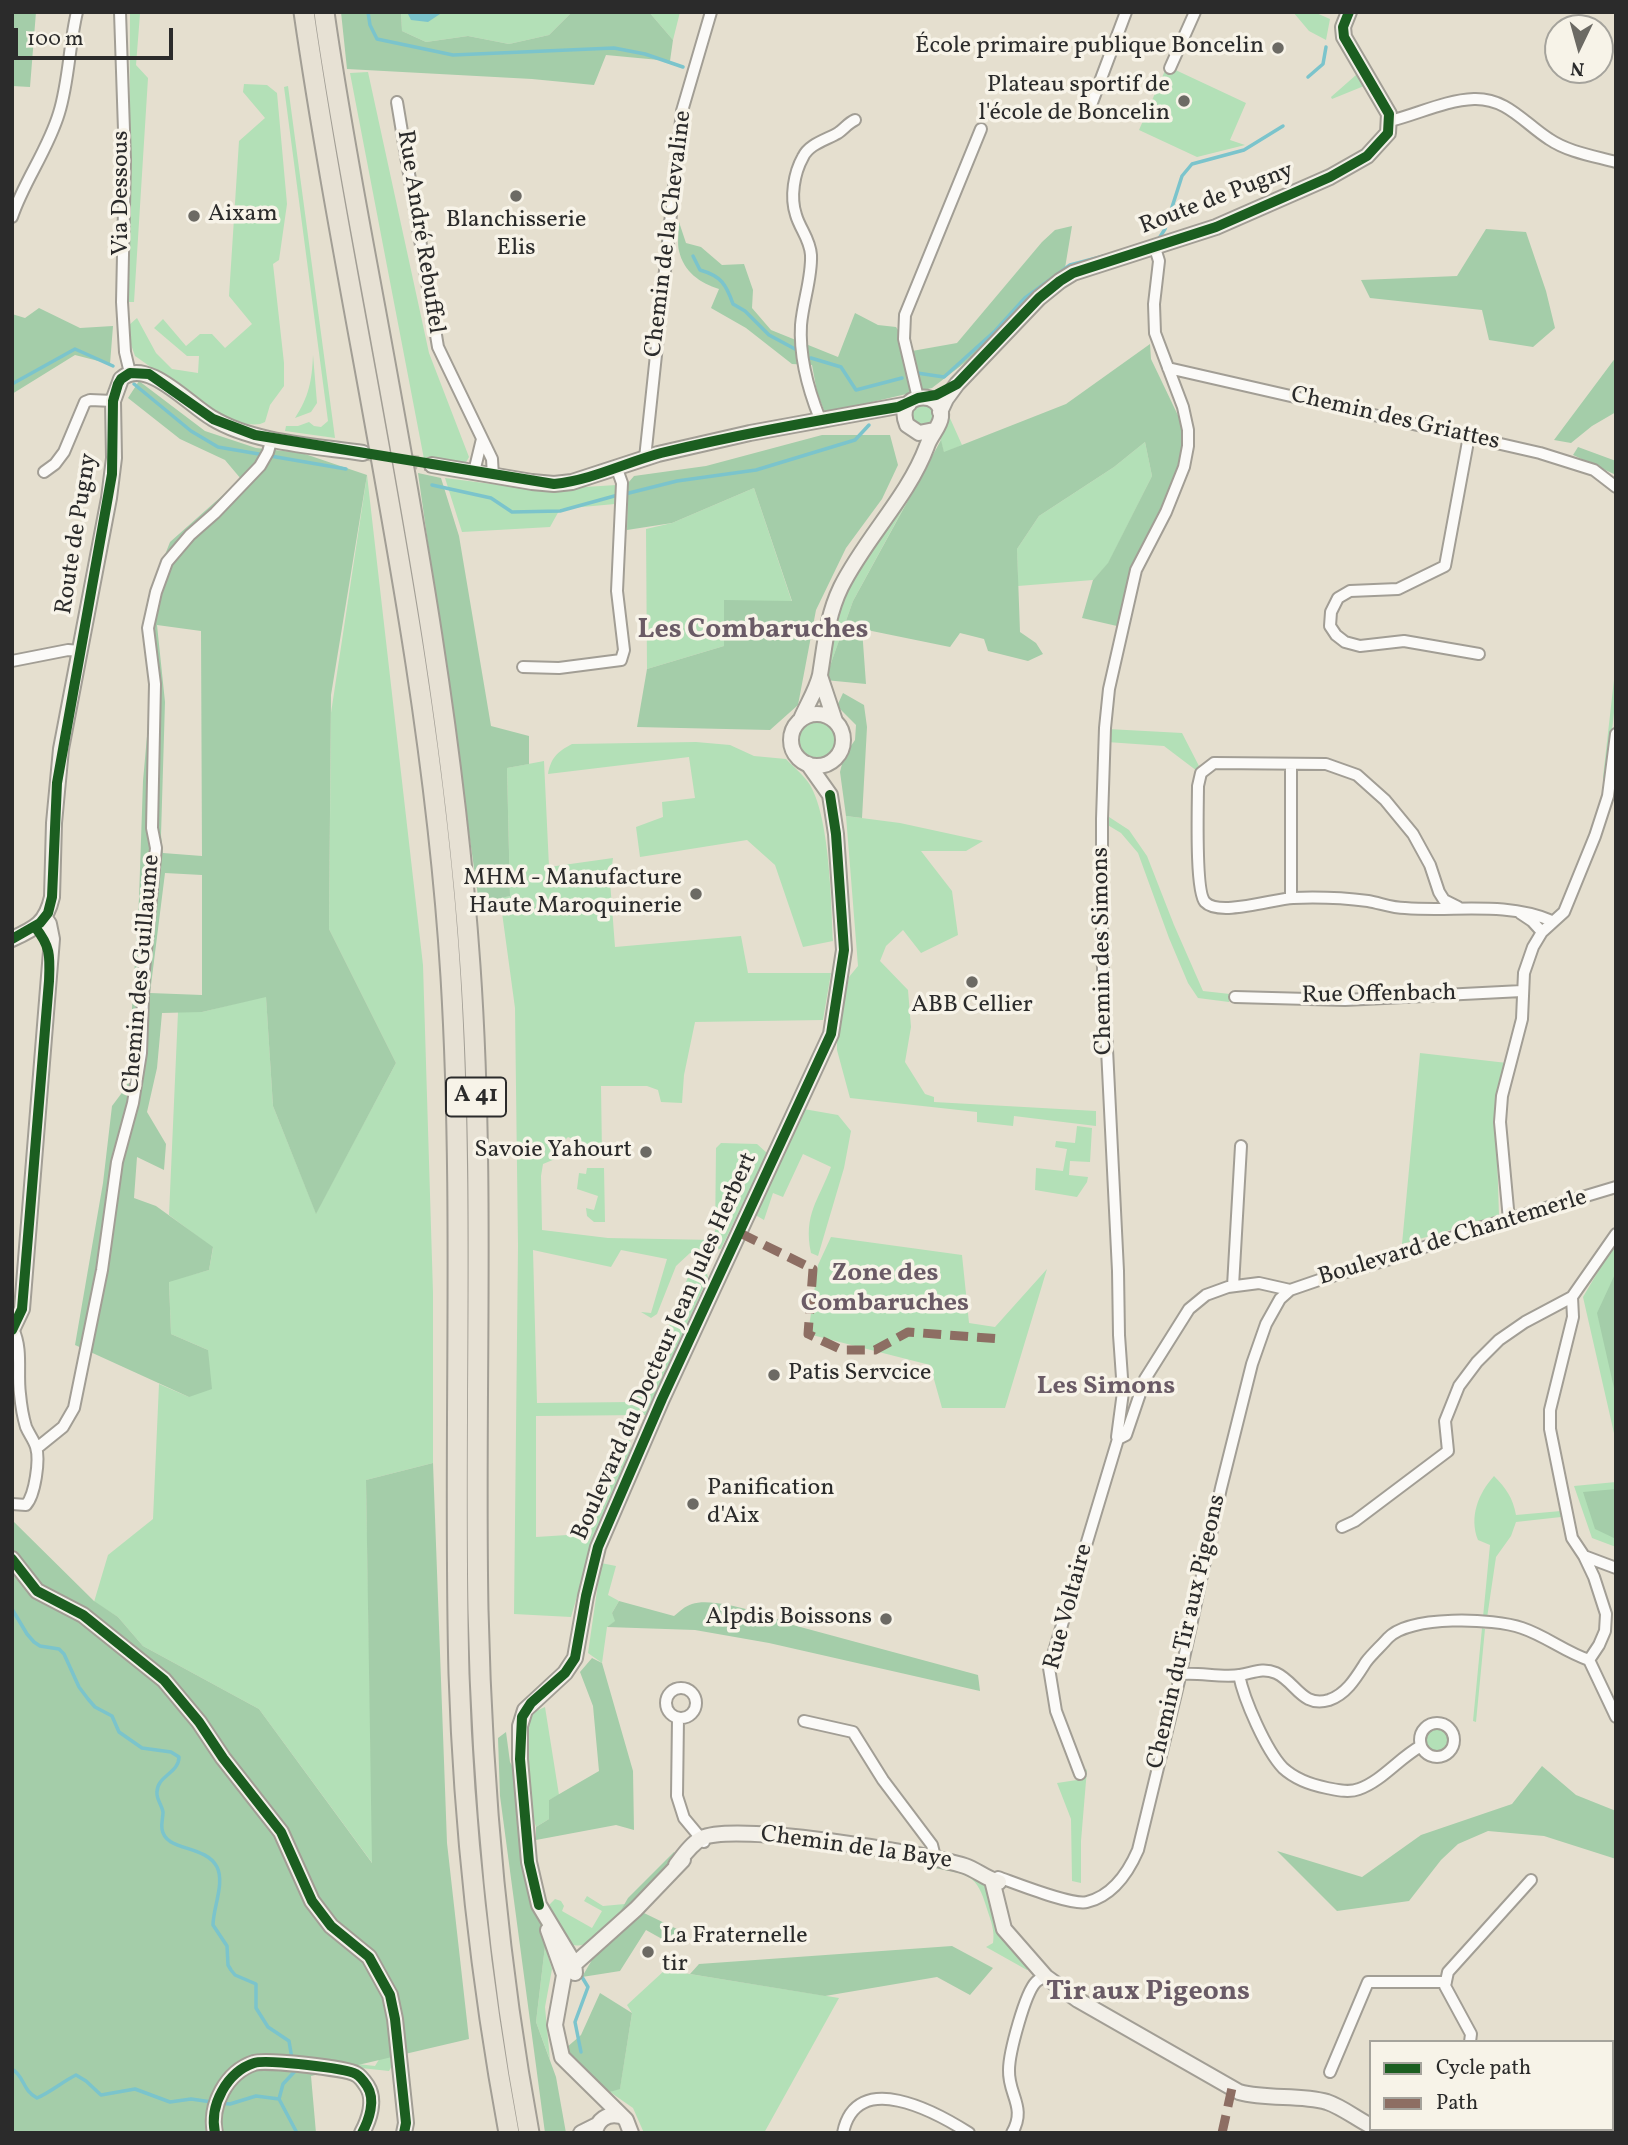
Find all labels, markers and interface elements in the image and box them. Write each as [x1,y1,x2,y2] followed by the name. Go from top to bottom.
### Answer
[18,14,177,58] scale bar
[1544,14,1614,84] north arrow
[27,25,84,54] text: 100 m
[915,34,1264,62] place label: École primaire publique Boncelin
[1270,40,1286,56] marker: École primaire publique Boncelin
[1569,54,1585,81] text: N
[978,73,1170,129] place label: Plateau sportif de l'école de Boncelin
[1176,93,1192,109] marker: Plateau sportif de l'école de Boncelin
[641,109,699,359] street label: Chemin de la Chevaline
[389,128,449,336] street label: Rue André Rebuffel
[109,130,137,256] street label: Via Dessous
[1136,157,1298,243] street label: Route de Pugny
[508,188,524,204] marker: Blanchisserie Elis
[208,202,278,230] place label: Aixam
[186,208,202,224] marker: Aixam
[446,208,586,264] place label: Blanchisserie Elis
[1288,382,1502,458] street label: Chemin des Griattes
[51,452,105,616] street label: Route de Pugny
[638,615,868,649] district label: Les Combaruches
[1088,847,1120,1055] street label: Chemin des Simons
[118,853,168,1095] street label: Chemin des Guillaume
[463,866,682,922] place label: MHM - Manufacture Haute Maroquinerie
[688,886,704,902] marker: MHM - Manufacture Haute Maroquinerie
[964,974,980,990] marker: ABB Cellier
[1301,980,1457,1012] street label: Rue Offenbach
[911,993,1033,1021] place label: ABB Cellier
[446,1078,506,1116] road number: A 41
[474,1138,632,1166] place label: Savoie Yahourt
[638,1144,654,1160] marker: Savoie Yahourt
[567,1149,765,1545] street label: Boulevard du Docteur Jean Jules Herbert
[1315,1184,1591,1294] street label: Boulevard de Chantemerle
[801,1259,969,1320] district label: Zone des Combaruches
[788,1361,931,1389] place label: Patis Servcice
[766,1367,782,1383] marker: Patis Servcice
[1037,1372,1175,1404] district label: Les Simons
[707,1476,835,1532] place label: Panification d'Aix
[1142,1492,1234,1772] street label: Chemin du Tir aux Pigeons
[685,1496,701,1512] marker: Panification d'Aix
[1039,1541,1101,1673] street label: Rue Voltaire
[705,1605,872,1633] place label: Alpdis Boissons
[878,1611,894,1627] marker: Alpdis Boissons
[758,1821,954,1877] street label: Chemin de la Baye
[662,1924,808,1980] place label: La Fraternelle tir
[640,1944,656,1960] marker: La Fraternelle tir
[1046,1977,1250,2011] district label: Tir aux Pigeons
[1369,2040,1614,2131] legend
[1436,2054,1531,2083] text: Cycle path
[1436,2089,1478,2118] text: Path

